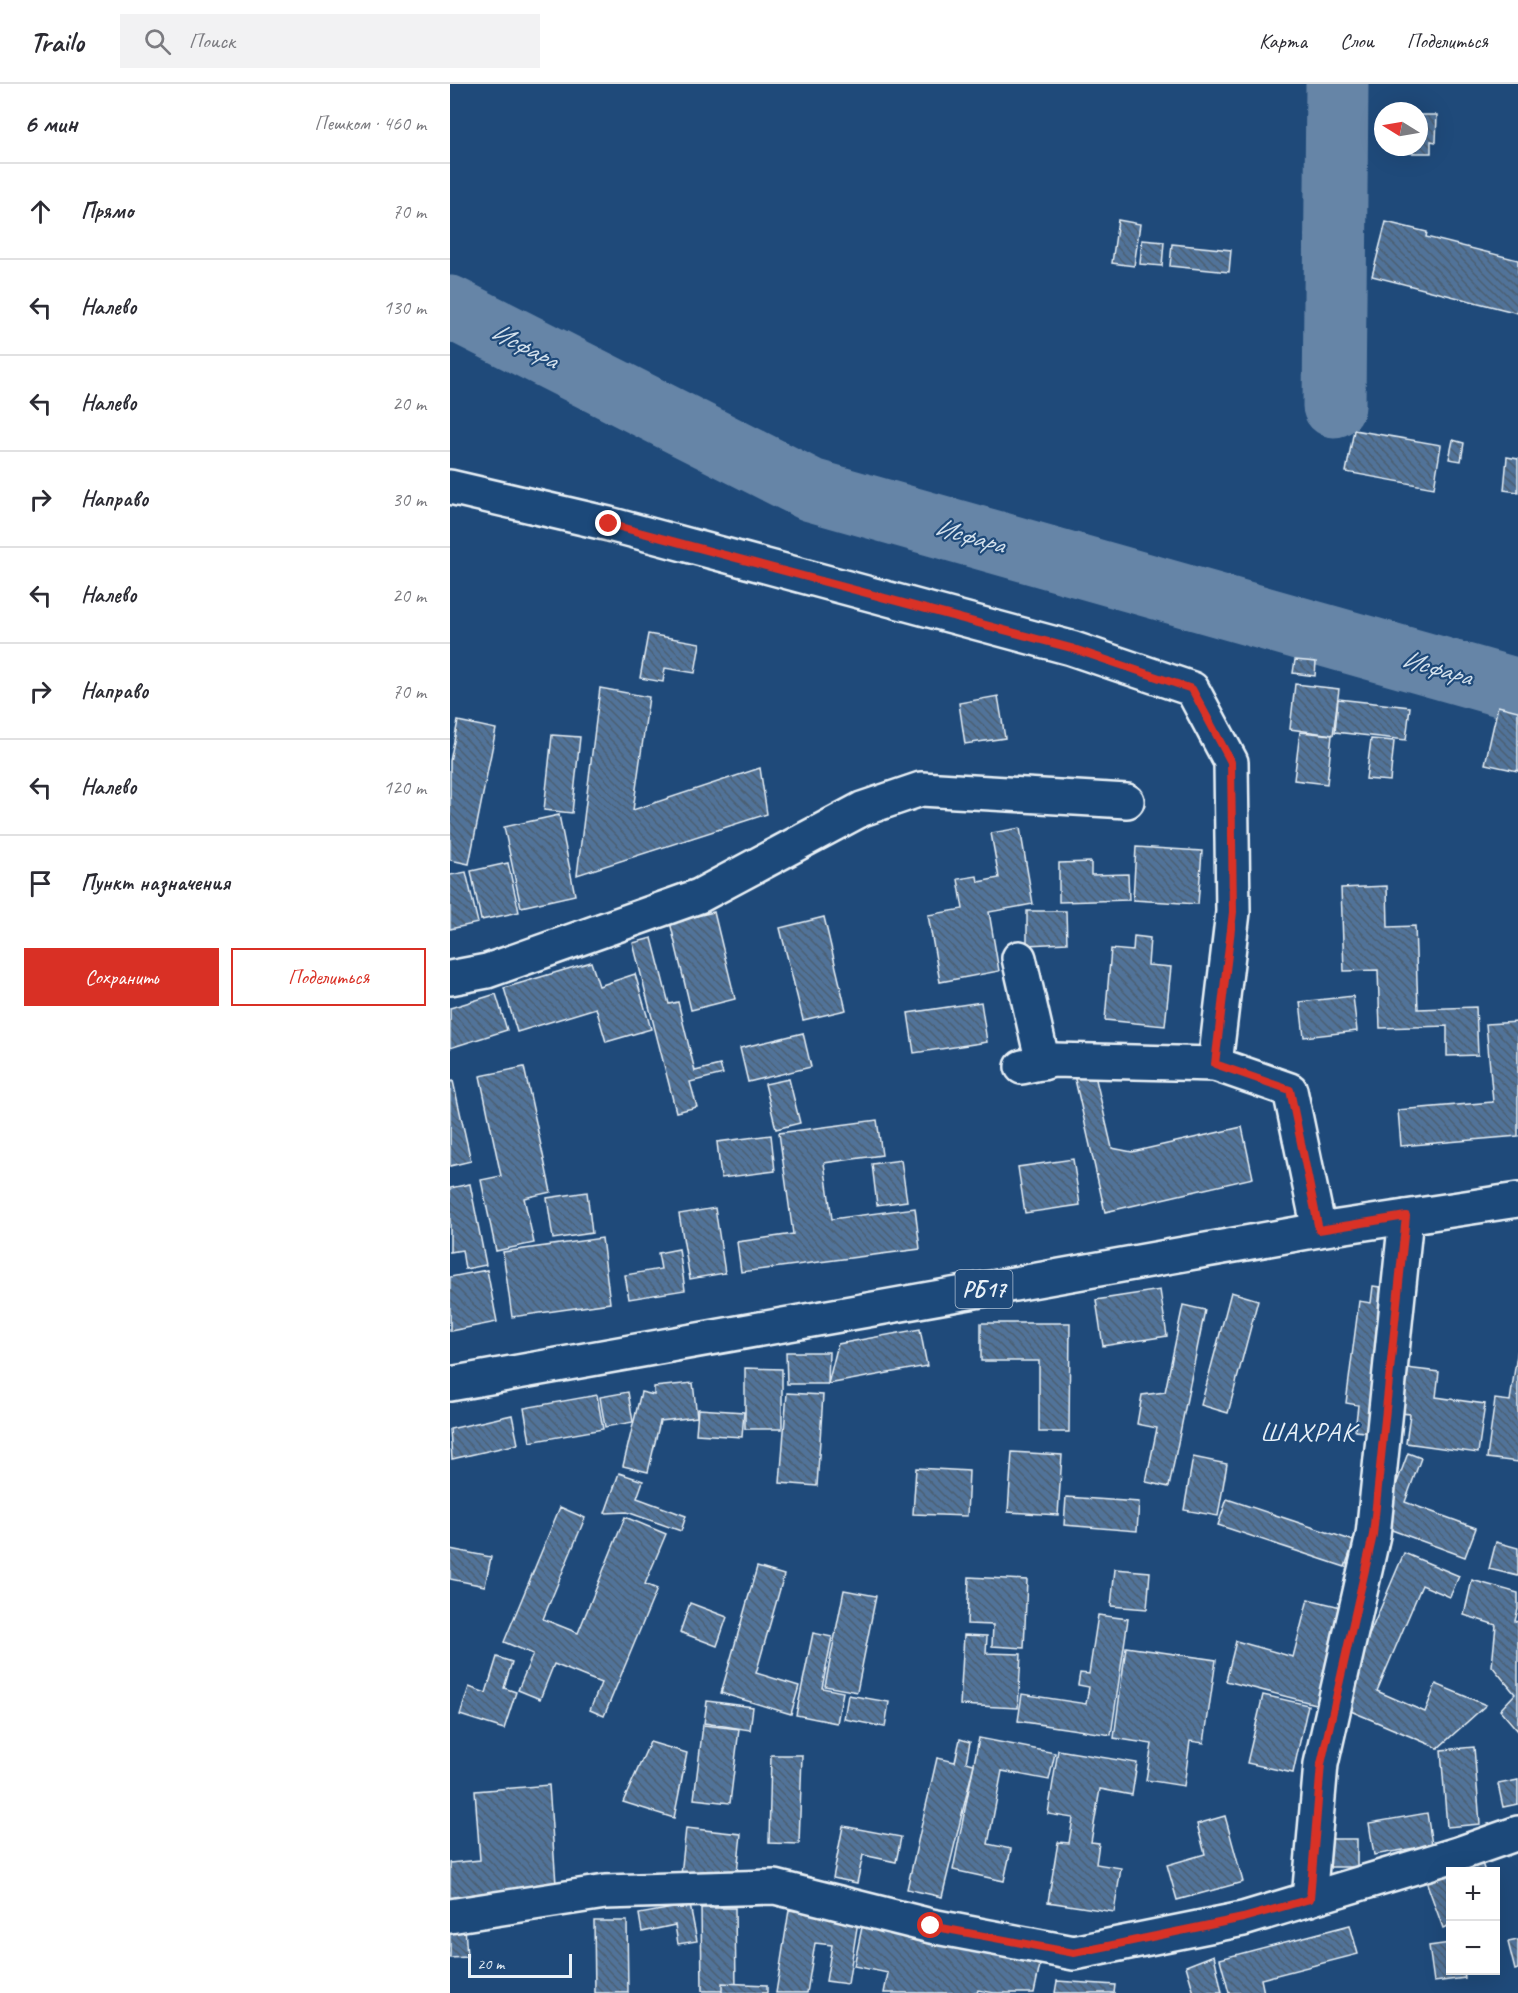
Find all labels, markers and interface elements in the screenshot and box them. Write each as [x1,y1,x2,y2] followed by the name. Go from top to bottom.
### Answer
[120,14,540,68] search box
[30,24,84,59] text: Trailo
[141,25,174,58] icon: search
[189,27,235,55] text: Поиск
[1259,28,1307,54] text: Карта
[1340,28,1374,54] text: Слои
[1407,28,1488,54] text: Поделиться
[1374,102,1428,156] north arrow
[24,107,77,140] text: 6 мин
[314,111,426,136] text: Пешком · 460 m
[24,195,57,228] icon: ahead
[81,197,133,225] text: Прямо
[392,199,426,224] text: 70 m
[24,291,57,324] icon: left
[81,293,137,321] text: Налево
[383,295,426,320] text: 130 m
[486,315,566,377] water label: Исфара
[24,387,57,420] icon: left
[81,389,137,417] text: Налево
[392,391,426,416] text: 20 m
[24,483,57,516] icon: right
[81,485,148,513] text: Направо
[392,487,426,512] text: 30 m
[595,510,621,536] route end
[931,510,1011,562] water label: Исфара
[24,579,57,612] icon: left
[81,581,137,609] text: Налево
[392,583,426,608] text: 20 m
[1398,642,1478,694] water label: Исфара
[24,675,57,708] icon: right
[81,677,148,705] text: Направо
[392,679,426,704] text: 70 m
[24,771,57,804] icon: left
[81,773,137,801] text: Налево
[383,775,426,800] text: 120 m
[24,867,57,900] icon: arrive
[81,869,230,897] text: Пункт назначения
[24,948,219,1006] button: Сохранить
[231,948,426,1006] button: Поделиться
[956,1270,1012,1308] road number: РБ17
[1260,1415,1360,1449] district label: ШАХРАК
[1446,1867,1500,1975] map controls
[1446,1867,1500,1921] button: +
[917,1912,943,1938] route start
[1446,1921,1500,1975] button: −
[468,1951,572,1978] scale bar
[477,1954,504,1974] text: 20 m

